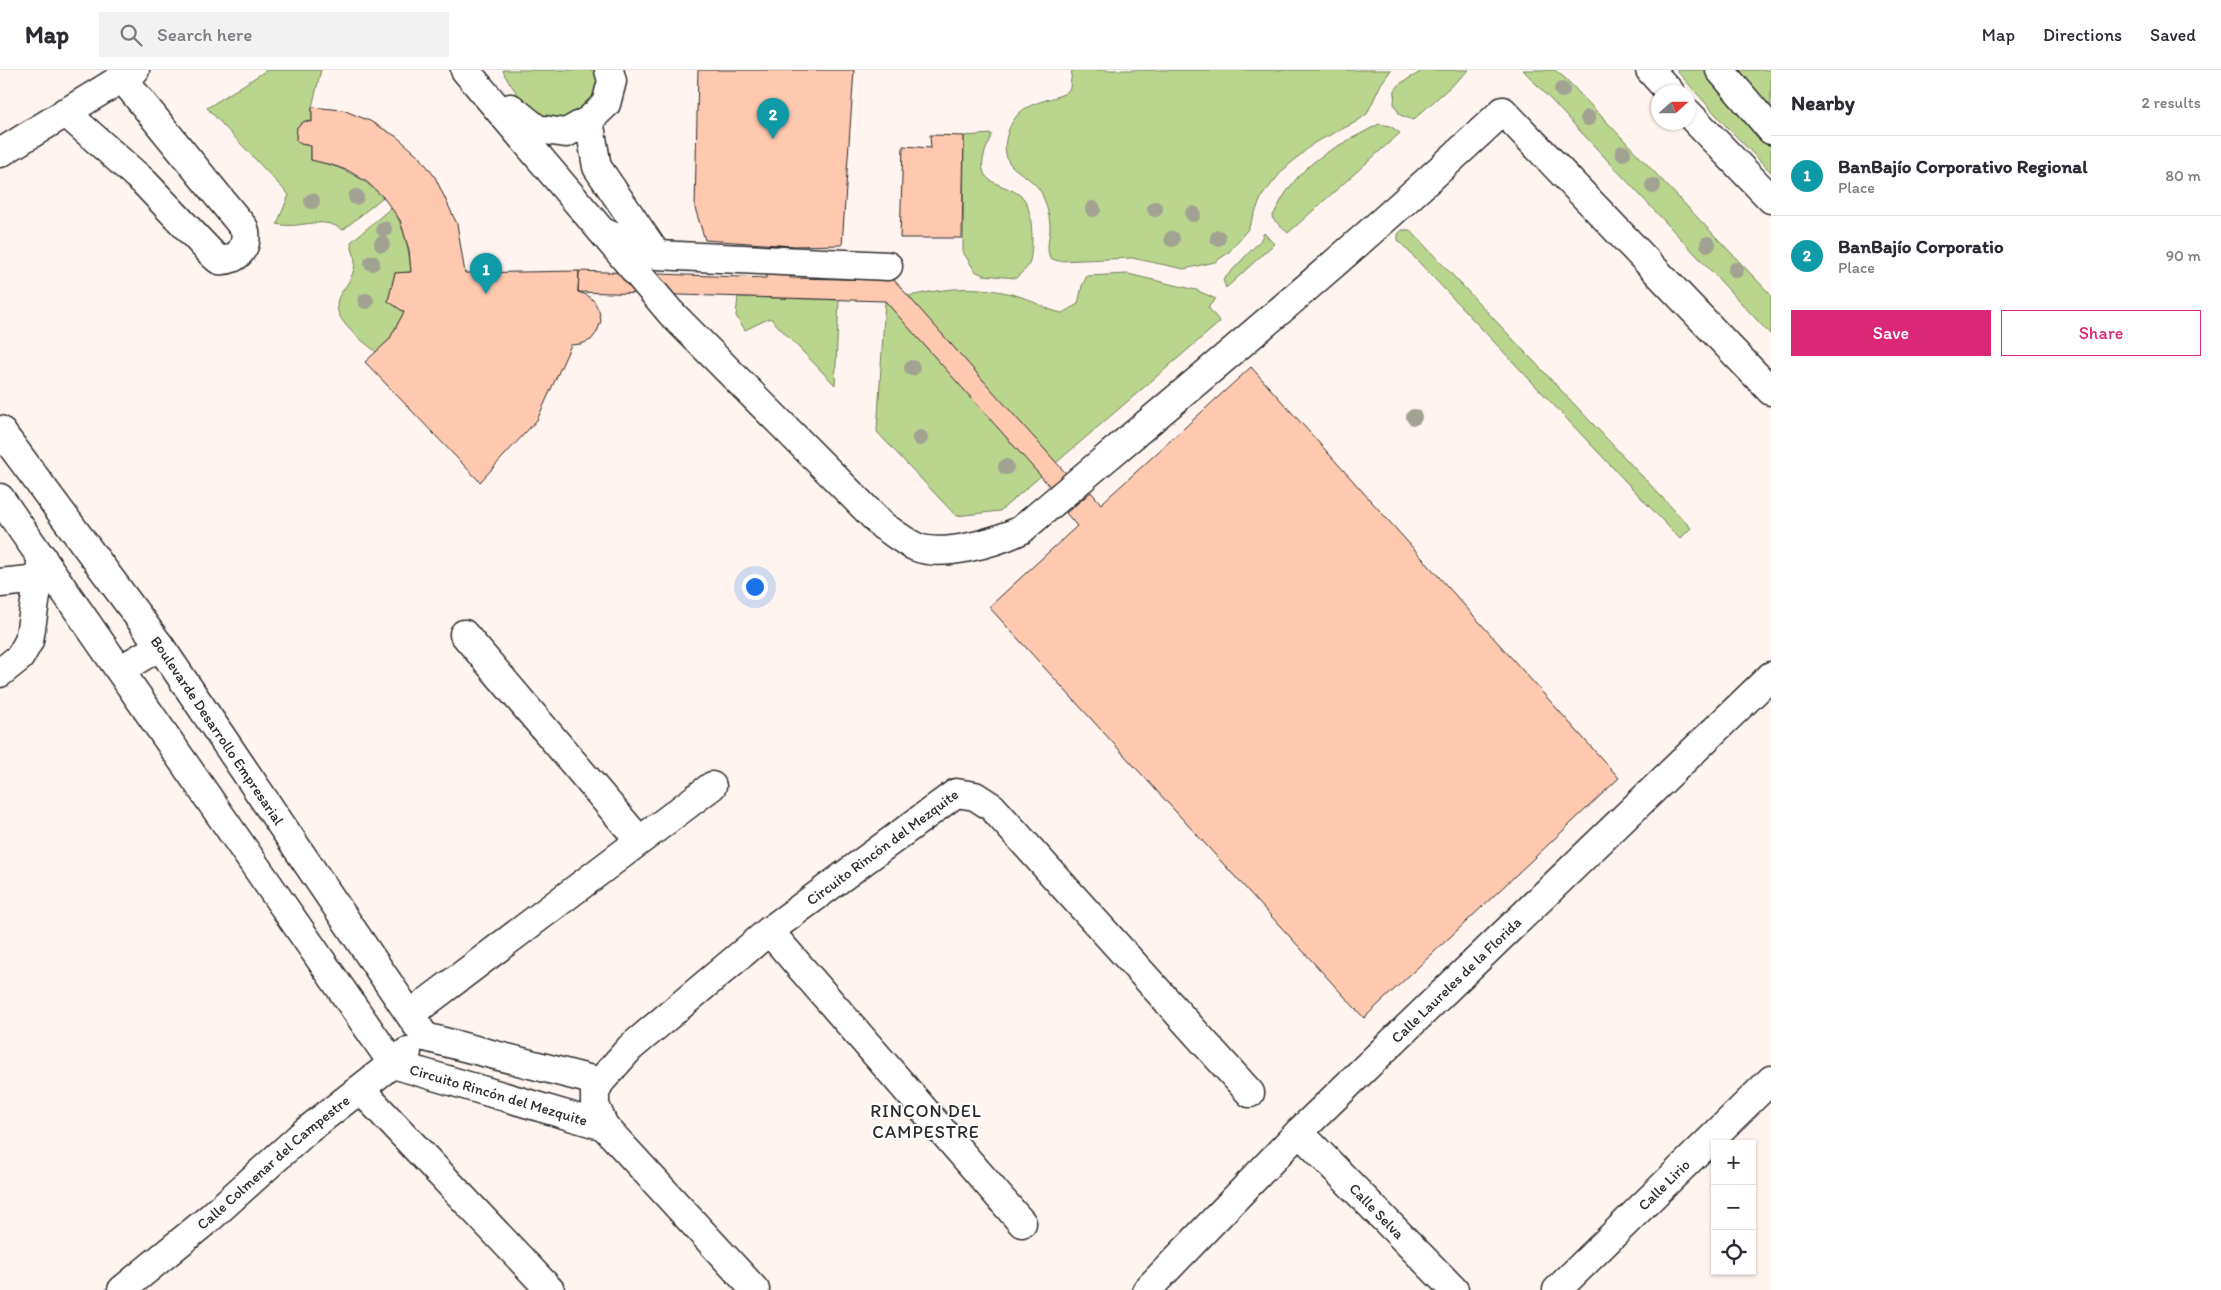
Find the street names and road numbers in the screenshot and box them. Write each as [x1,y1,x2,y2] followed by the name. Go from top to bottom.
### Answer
[147,633,288,829] street label: Boulevarde Desarrollo Empresarial
[803,785,962,909] street label: Circuito Rincón del Mezquite
[1388,913,1525,1047] street label: Calle Laureles de la Florida
[407,1060,589,1130] street label: Circuito Rincón del Mezquite
[193,1091,353,1234] street label: Calle Colmenar del Campestre
[1634,1156,1694,1214] street label: Calle Lirio
[1345,1180,1408,1243] street label: Calle Selva

